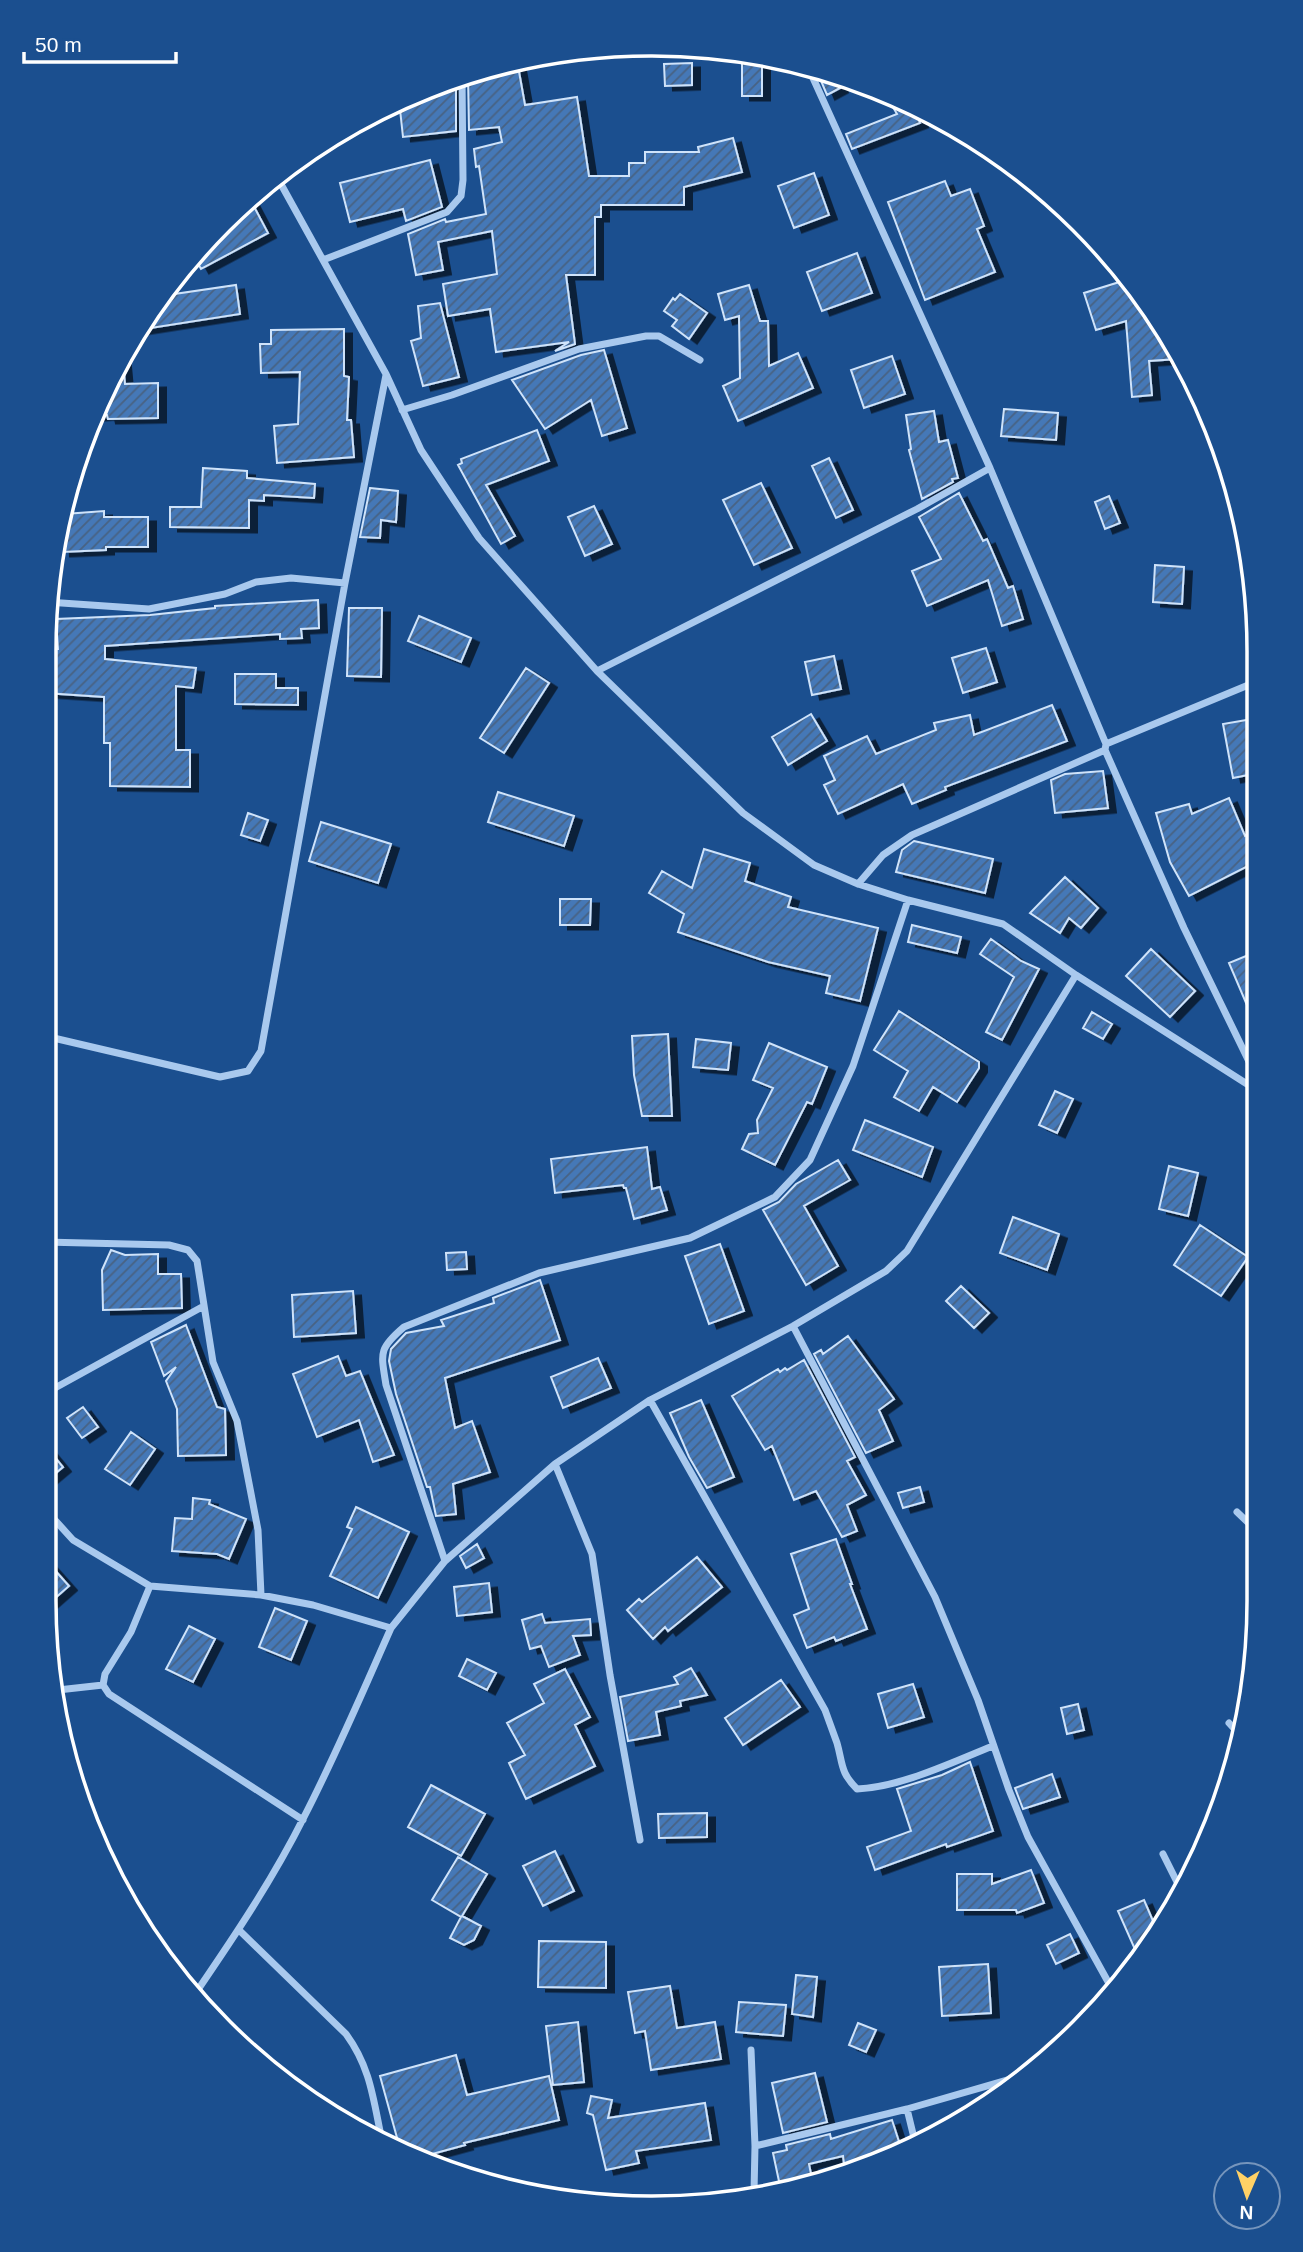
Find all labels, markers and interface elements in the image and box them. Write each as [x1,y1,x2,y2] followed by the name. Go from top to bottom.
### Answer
[24,21,177,65] scale bar
[35,33,82,56] text: 50 m
[1212,2161,1282,2231] north arrow
[1239,2202,1254,2223] text: N

